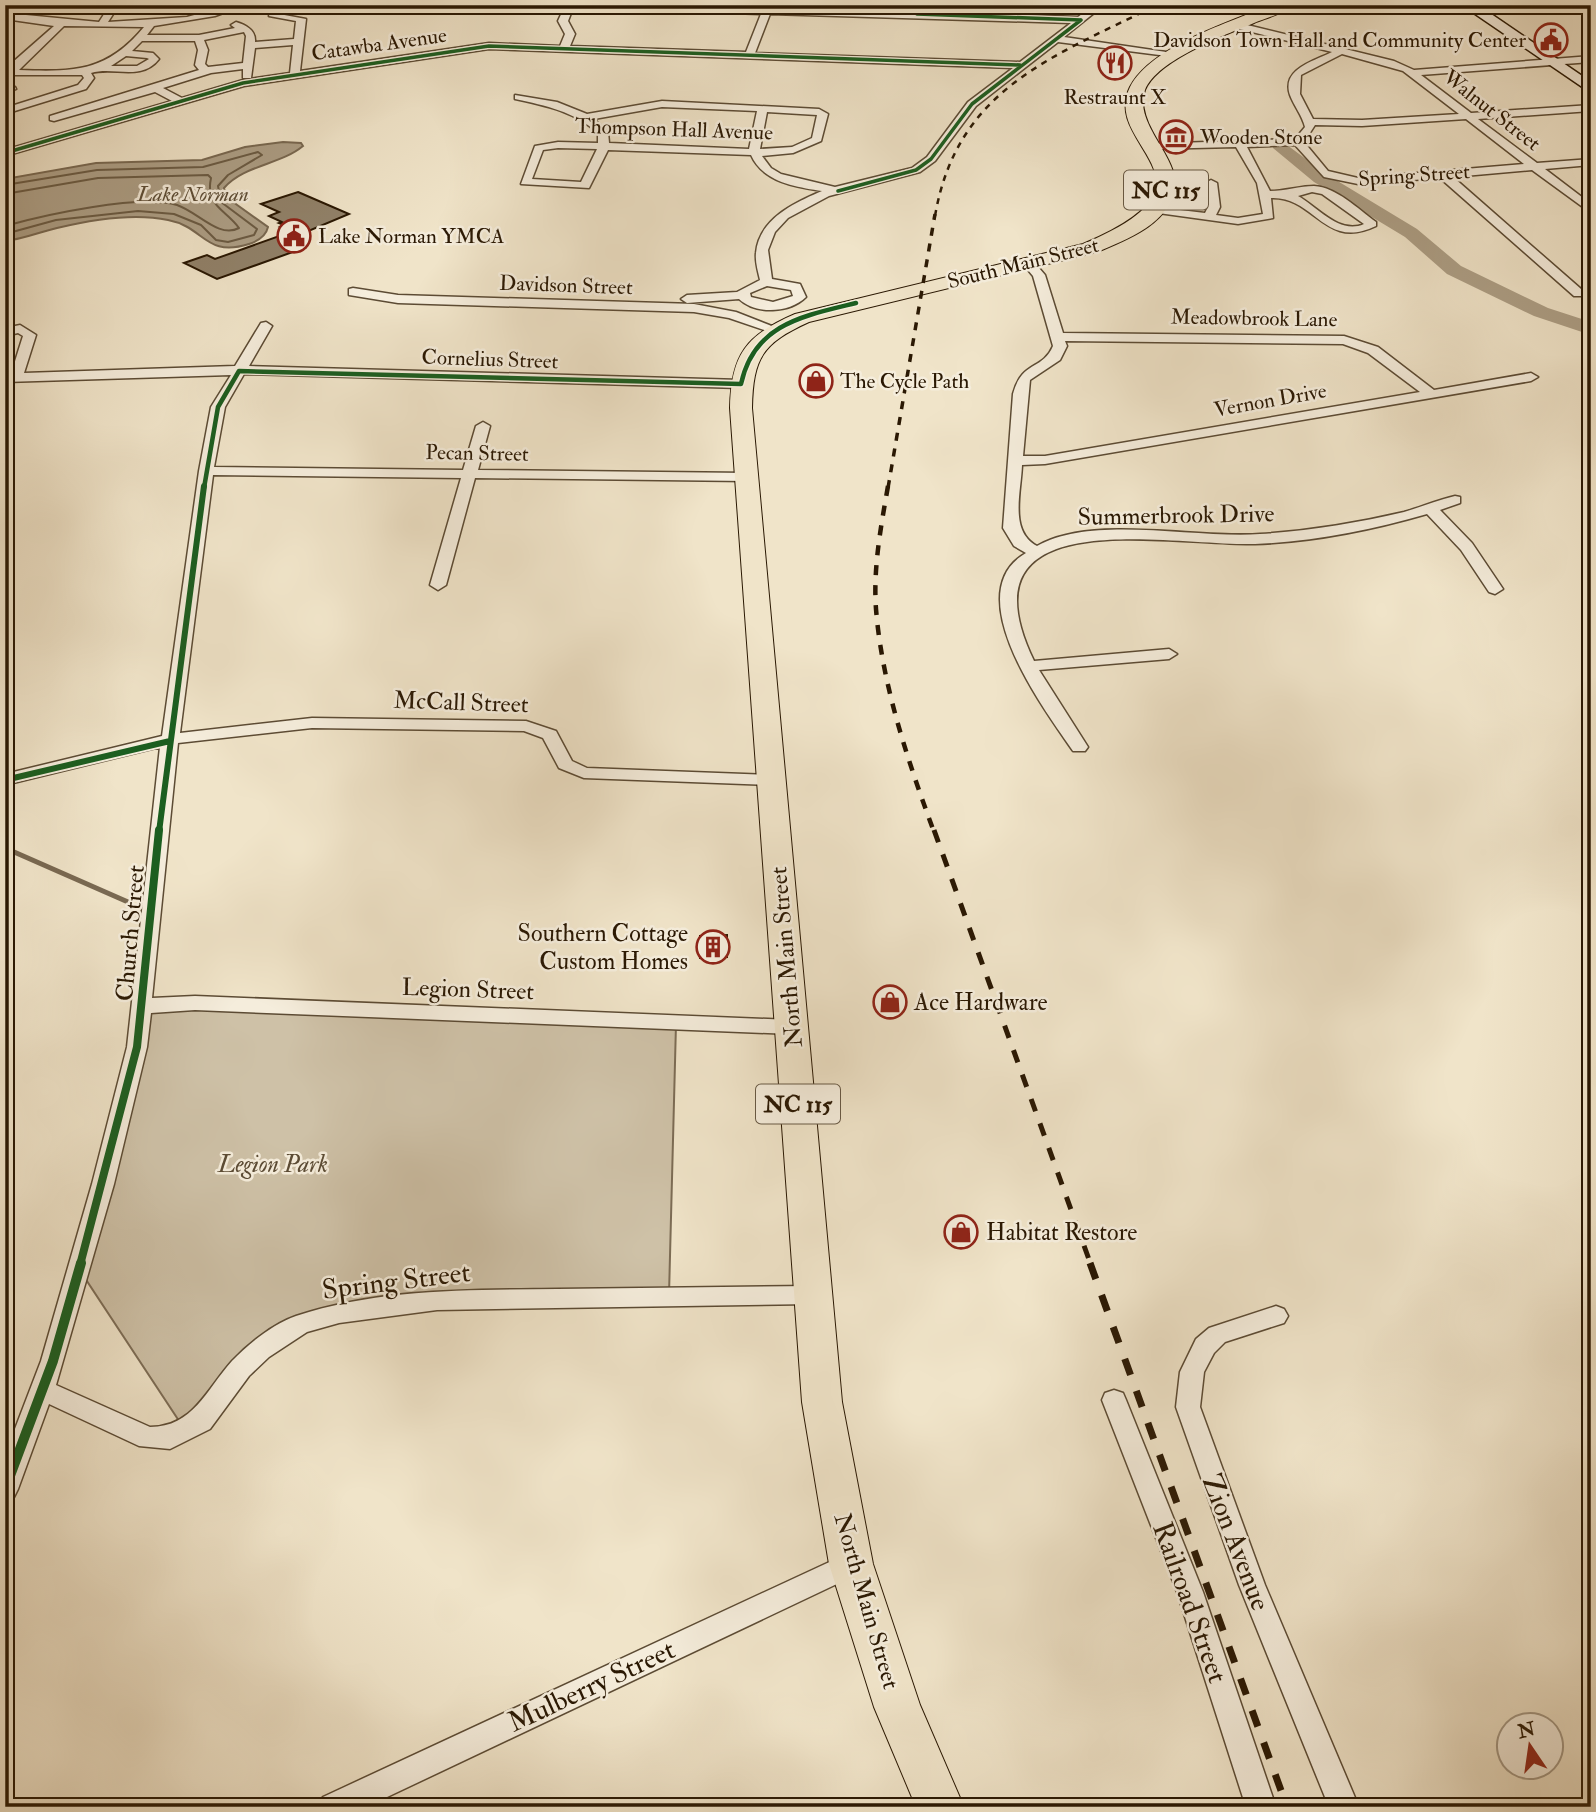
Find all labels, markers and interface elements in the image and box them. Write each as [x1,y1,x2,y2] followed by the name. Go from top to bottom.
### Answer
[1532,21,1570,59] public building icon: Davidson Town Hall and Community Center
[310,22,449,67] street label: Catawba Avenue
[1153,27,1526,54] place label: Davidson Town Hall and Community Center
[1096,44,1134,82] restaurant icon: Restraunt X
[1437,63,1546,157] street label: Walnut Street
[1063,84,1167,111] place label: Restraunt X
[575,113,774,146] street label: Thompson Hall Avenue
[1157,118,1195,156] museum icon: Wooden Stone
[1199,124,1322,151] place label: Wooden Stone
[1357,158,1471,193] street label: Spring Street
[1124,170,1208,210] road number: NC 115
[136,181,249,208] water label: Lake Norman
[275,217,313,255] public building icon: Lake Norman YMCA
[318,223,504,250] place label: Lake Norman YMCA
[945,232,1102,295] street label: South Main Street
[499,270,633,301] street label: Davidson Street
[1170,304,1338,333] street label: Meadowbrook Lane
[421,344,559,375] street label: Cornelius Street
[797,362,835,400] shop icon: The Cycle Path
[840,368,969,395] place label: The Cycle Path
[1212,377,1329,424] street label: Vernon Drive
[425,439,529,468] street label: Pecan Street
[1077,498,1275,533] street label: Summerbrook Drive
[393,685,529,720] street label: McCall Street
[109,864,152,1002] street label: Church Street
[763,865,810,1049] street label: North Main Street
[518,918,688,977] place label: Southern Cottage Custom Homes
[694,928,732,966] building icon: Southern Cottage Custom Homes
[401,972,535,1007] street label: Legion Street
[871,983,909,1021] shop icon: Ace Hardware
[913,987,1048,1018] place label: Ace Hardware
[756,1084,840,1124] road number: NC 115
[217,1149,328,1180] park label: Legion Park
[942,1213,980,1251] shop icon: Habitat Restore
[986,1217,1137,1248] place label: Habitat Restore
[320,1255,472,1308] street label: Spring Street
[1194,1469,1278,1616] street label: Zion Avenue
[827,1510,906,1693] street label: North Main Street
[1144,1517,1235,1688] street label: Railroad Street
[503,1632,681,1740] street label: Mulberry Street
[1494,1710,1564,1780] north arrow
[1514,1717,1538,1744] text: N

